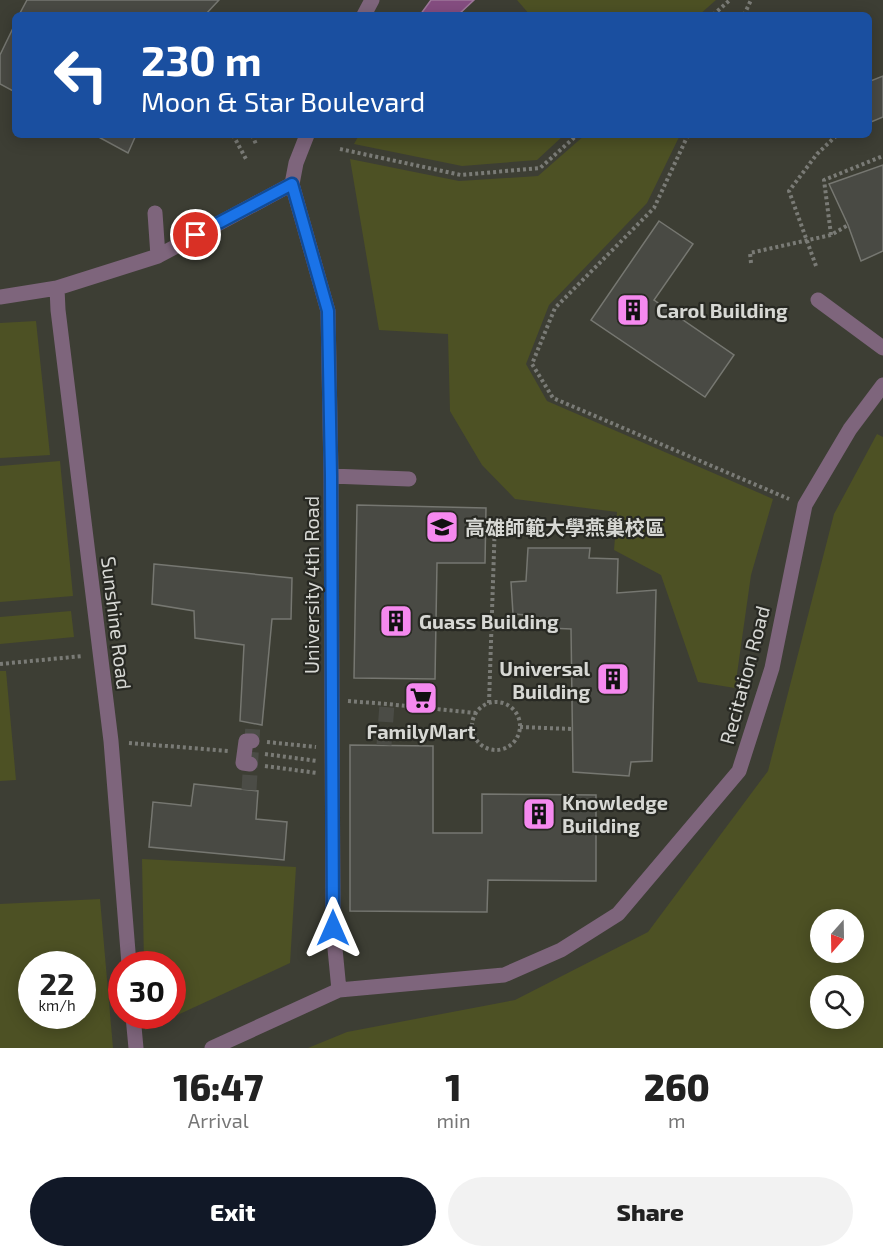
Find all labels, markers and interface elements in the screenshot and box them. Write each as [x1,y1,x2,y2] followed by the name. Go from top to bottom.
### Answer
[141,34,262,84] text: 230 m
[42,36,120,114] icon: left
[141,85,425,117] text: Moon & Star Boulevard
[170,209,221,260] pin
[179,218,212,251] icon: arrive
[615,292,651,328] building icon: Carol Building
[656,298,788,322] place label: Carol Building
[299,496,323,674] street label: University 4th Road
[424,509,460,545] school or university icon: 高雄師範大學燕巢校區
[465,515,665,539] place label: 高雄師範大學燕巢校區
[97,555,137,691] street label: Sunshine Road
[378,603,414,639] building icon: Guass Building
[714,603,774,747] street label: Recitation Road
[419,609,559,633] place label: Guass Building
[499,656,590,703] place label: Universal Building
[595,661,631,697] building icon: Universal Building
[403,680,439,716] supermarket icon: FamilyMart
[366,719,476,744] place label: FamilyMart
[562,790,668,837] place label: Knowledge Building
[521,796,557,832] building icon: Knowledge Building
[301,896,365,960] position arrow
[810,909,864,963] north arrow
[810,909,864,1029] map controls
[108,951,186,1029] speed limit sign: 30
[40,965,74,1001] text: 22
[810,975,864,1029] button: search
[38,996,76,1014] text: km/h
[173,1065,263,1108] text: 16:47
[445,1065,462,1108] text: 1
[644,1065,710,1108] text: 260
[188,1108,249,1132] text: Arrival
[436,1108,471,1132] text: min
[668,1108,686,1132] text: m
[30,1177,436,1246] button: Exit
[448,1177,853,1246] button: Share

